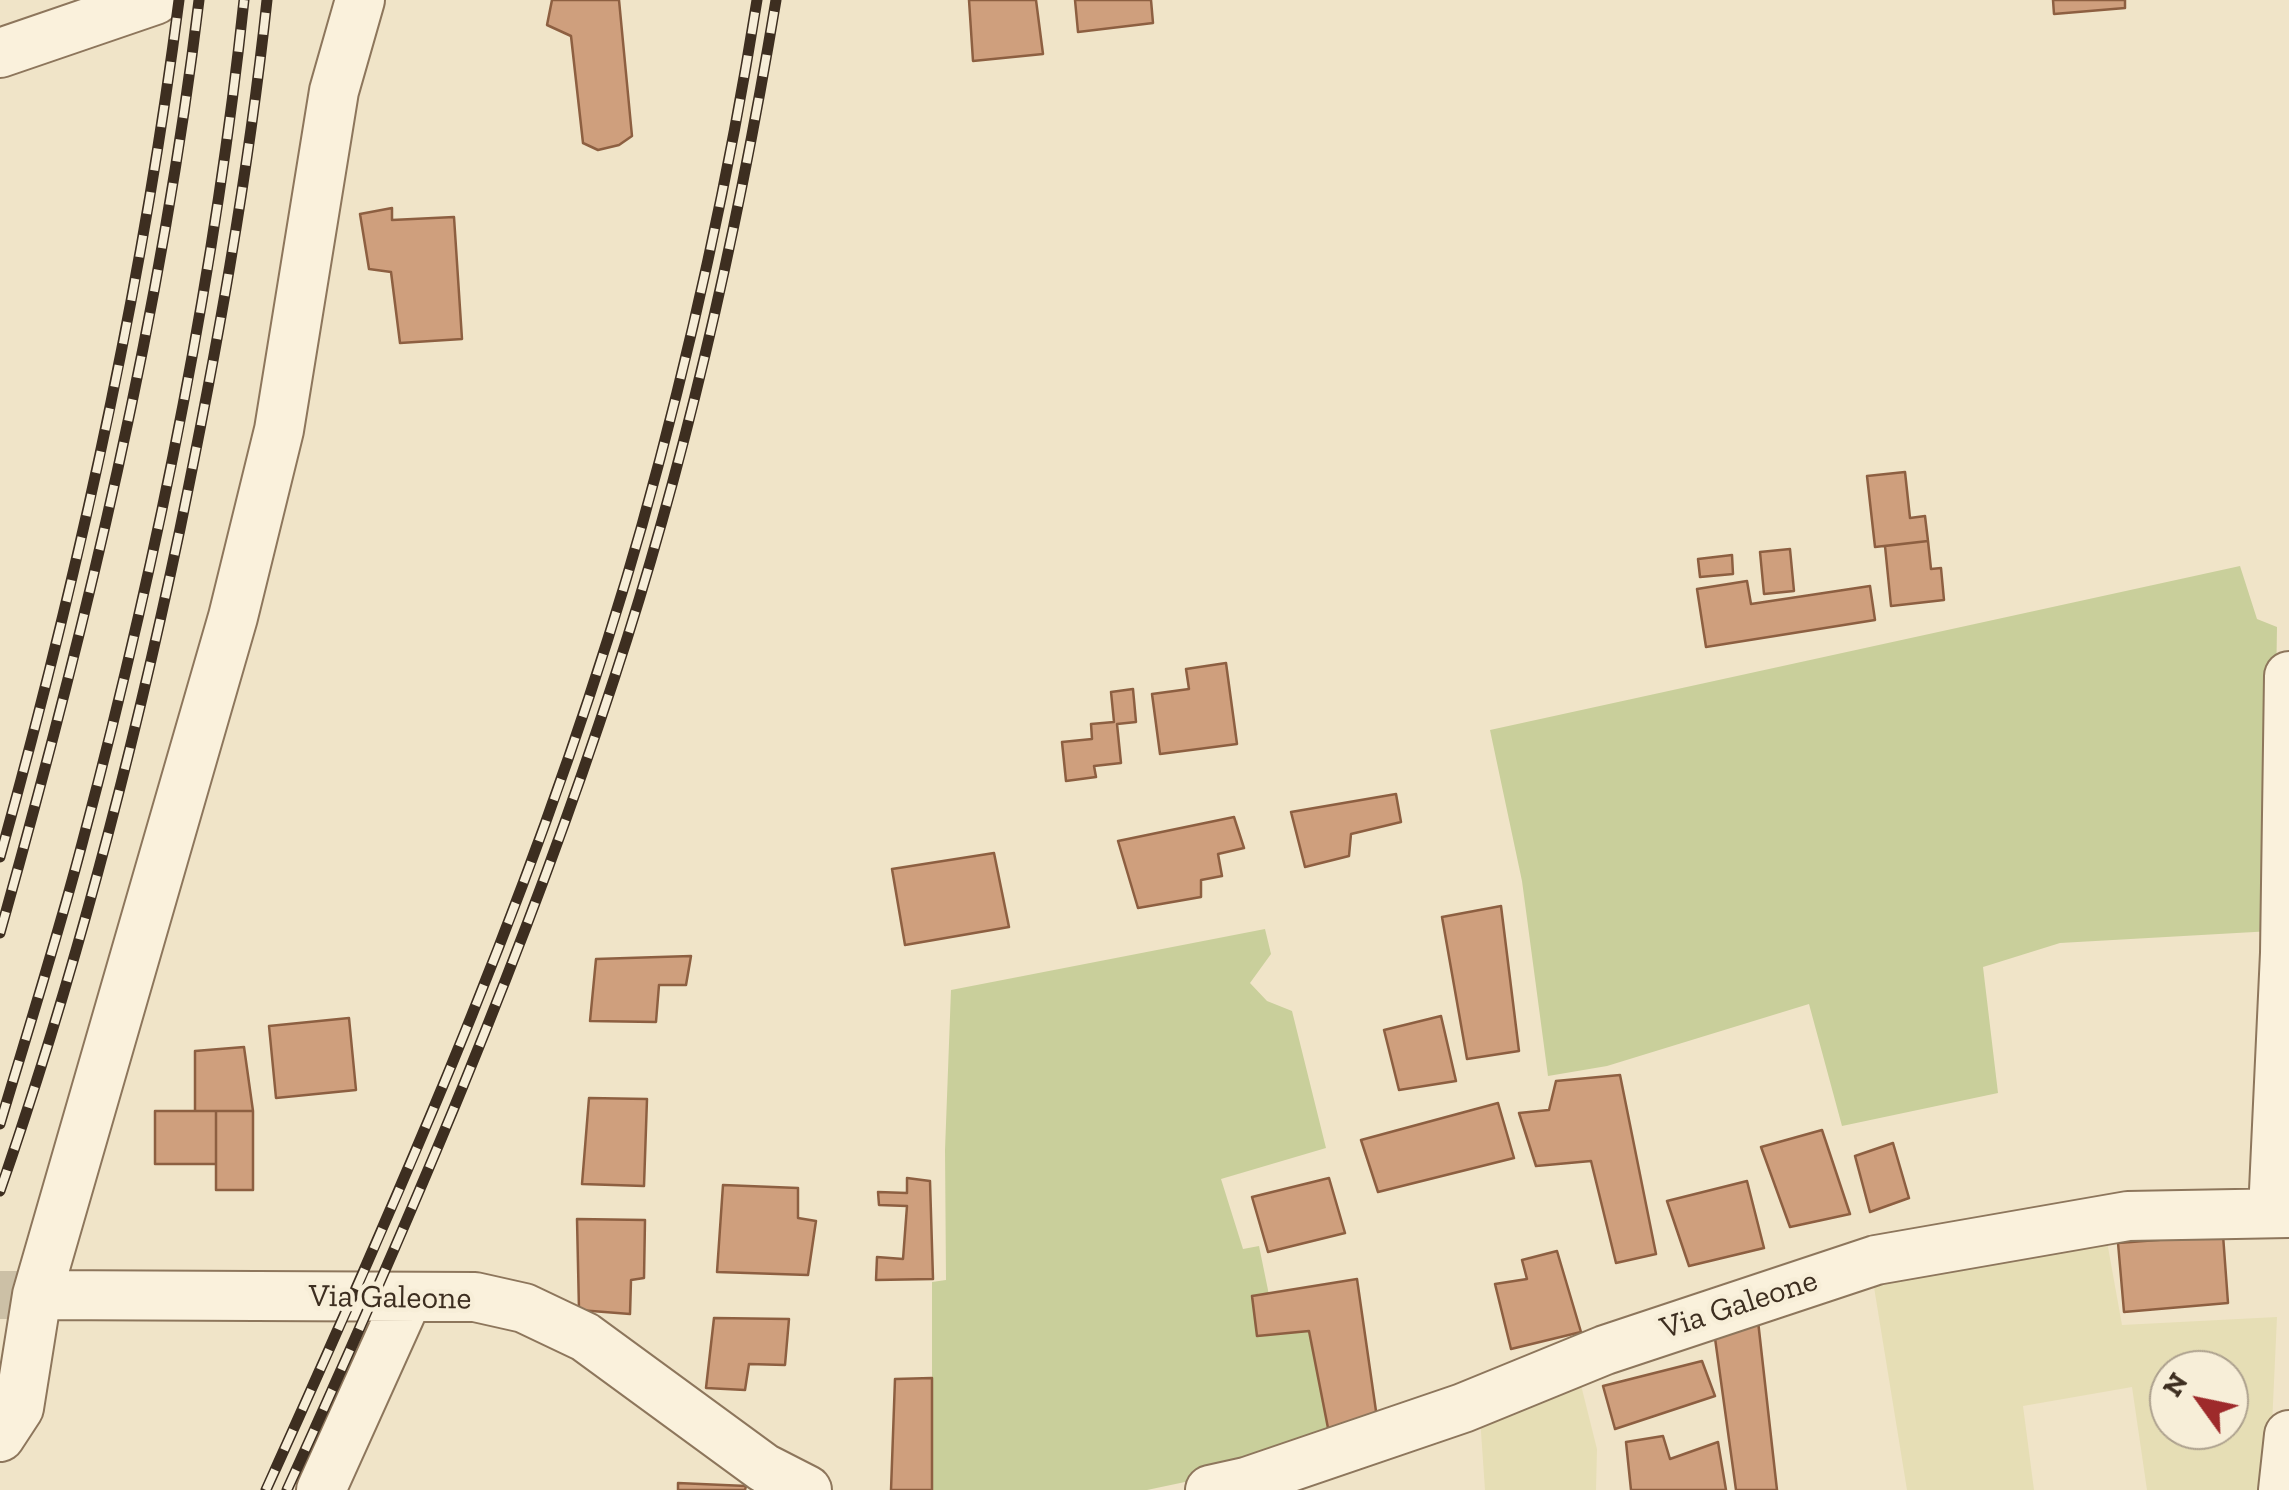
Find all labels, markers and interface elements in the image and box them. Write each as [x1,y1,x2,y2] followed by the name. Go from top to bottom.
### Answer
[1656,1262,1822,1348] street label: Via Galeone
[308,1277,472,1319] street label: Via Galeone
[2149,1350,2249,1450] north arrow
[2155,1367,2195,1402] text: N

